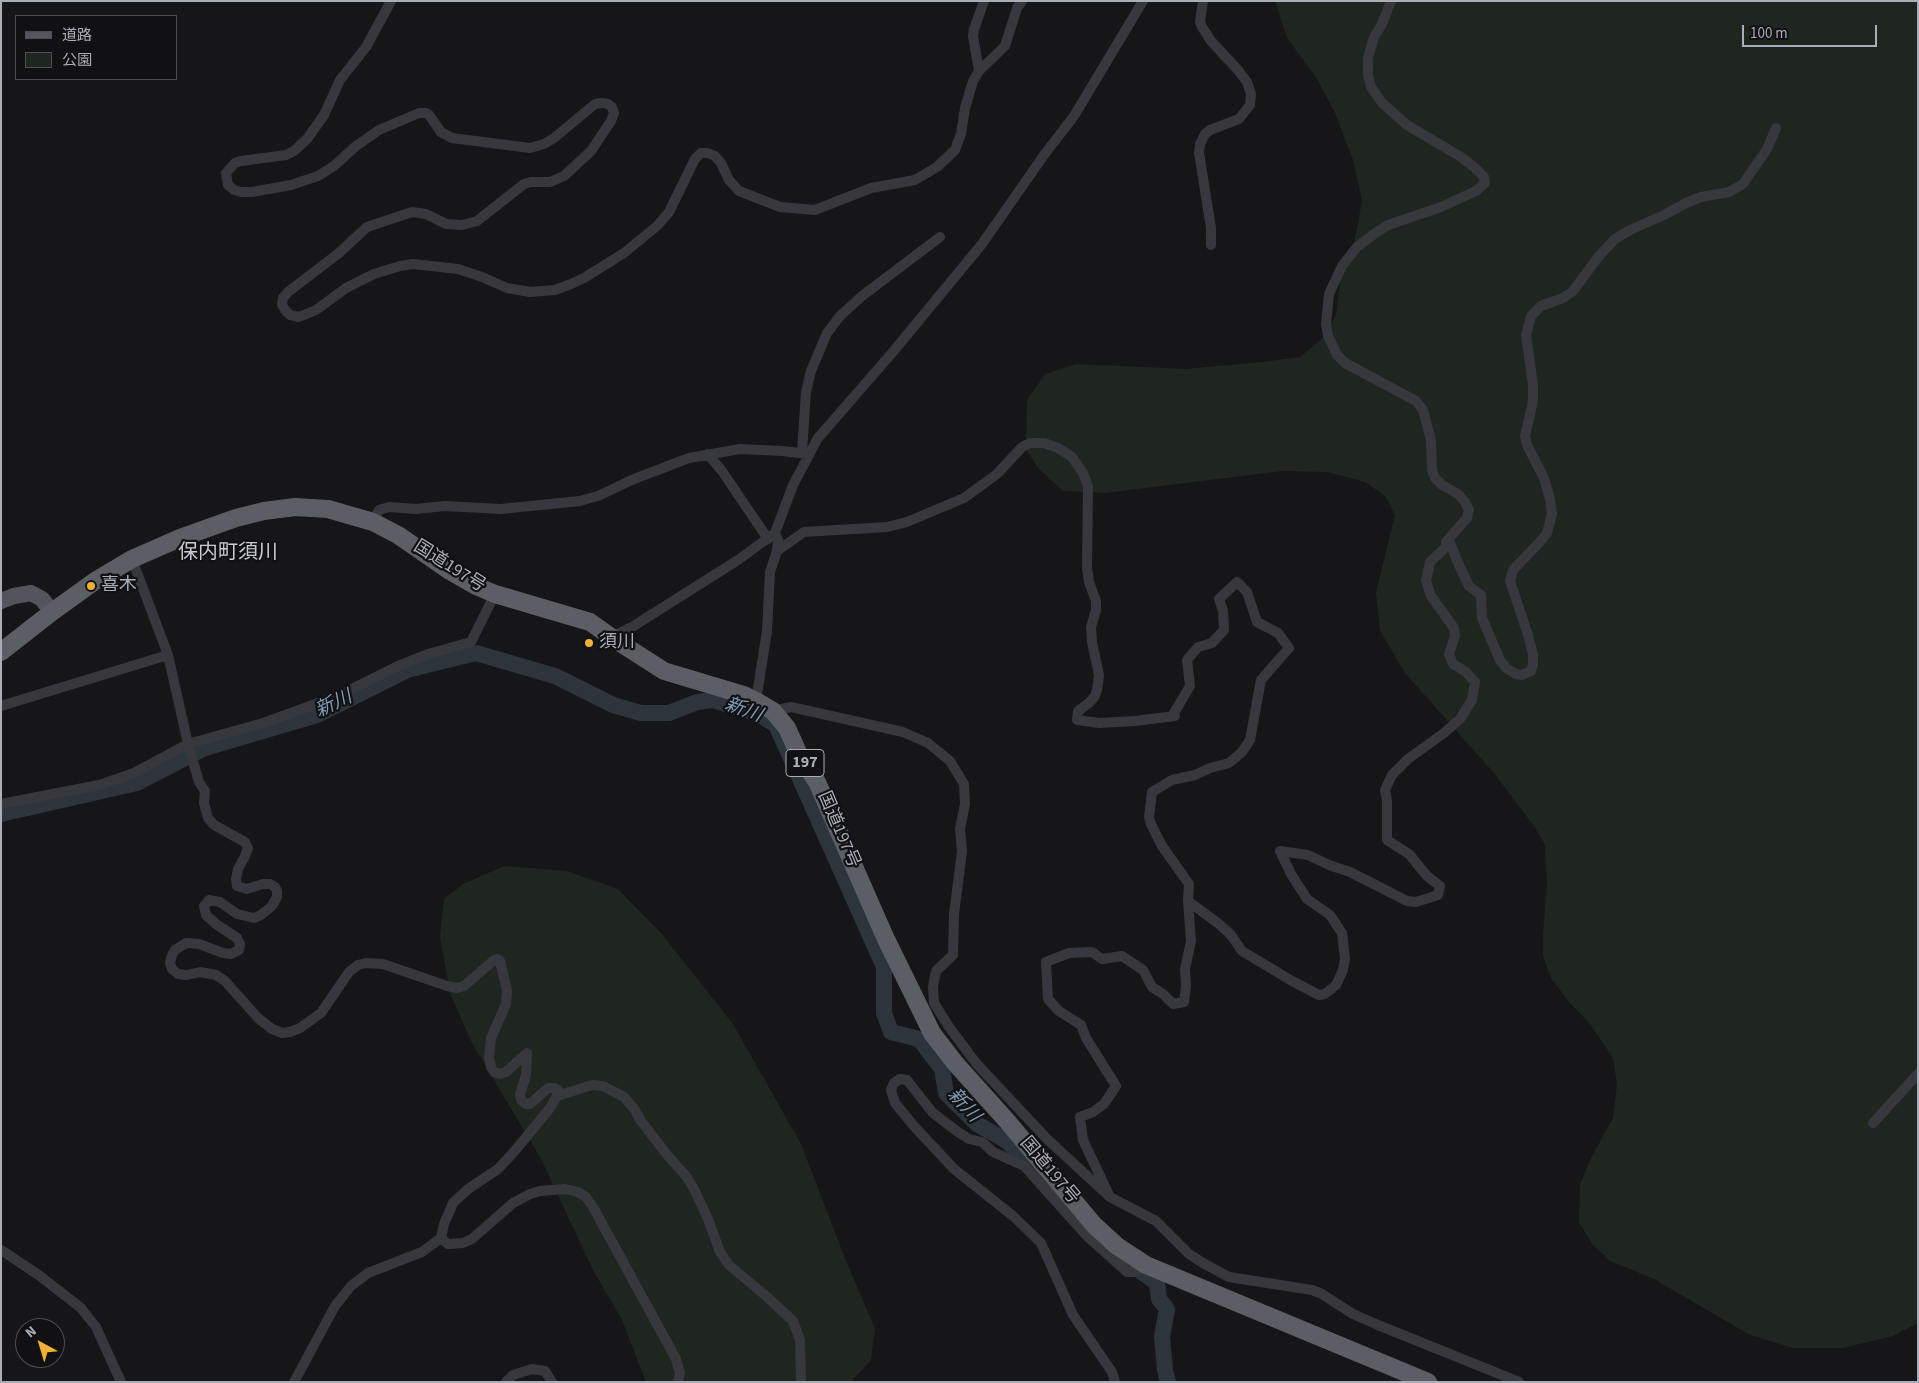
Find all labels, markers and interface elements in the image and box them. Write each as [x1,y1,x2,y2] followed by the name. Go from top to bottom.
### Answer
[15,15,178,80] legend
[1744,15,1879,47] scale bar
[1750,23,1788,44] text: 100 m
[62,25,92,46] text: 道路
[62,50,92,71] text: 公園
[409,536,489,598] street label: 国道197号
[178,542,278,566] district label: 保内町須川
[101,575,137,597] place label: 喜木
[85,580,97,592] marker: 喜木
[599,632,635,654] place label: 須川
[583,637,595,649] marker: 須川
[312,687,356,723] water label: 新川
[721,694,765,728] water label: 新川
[786,750,824,776] road number: 197
[812,789,864,871] street label: 国道197号
[942,1084,984,1128] water label: 新川
[1015,1133,1083,1209] street label: 国道197号
[15,1318,65,1368] north arrow
[21,1321,41,1343] text: N

